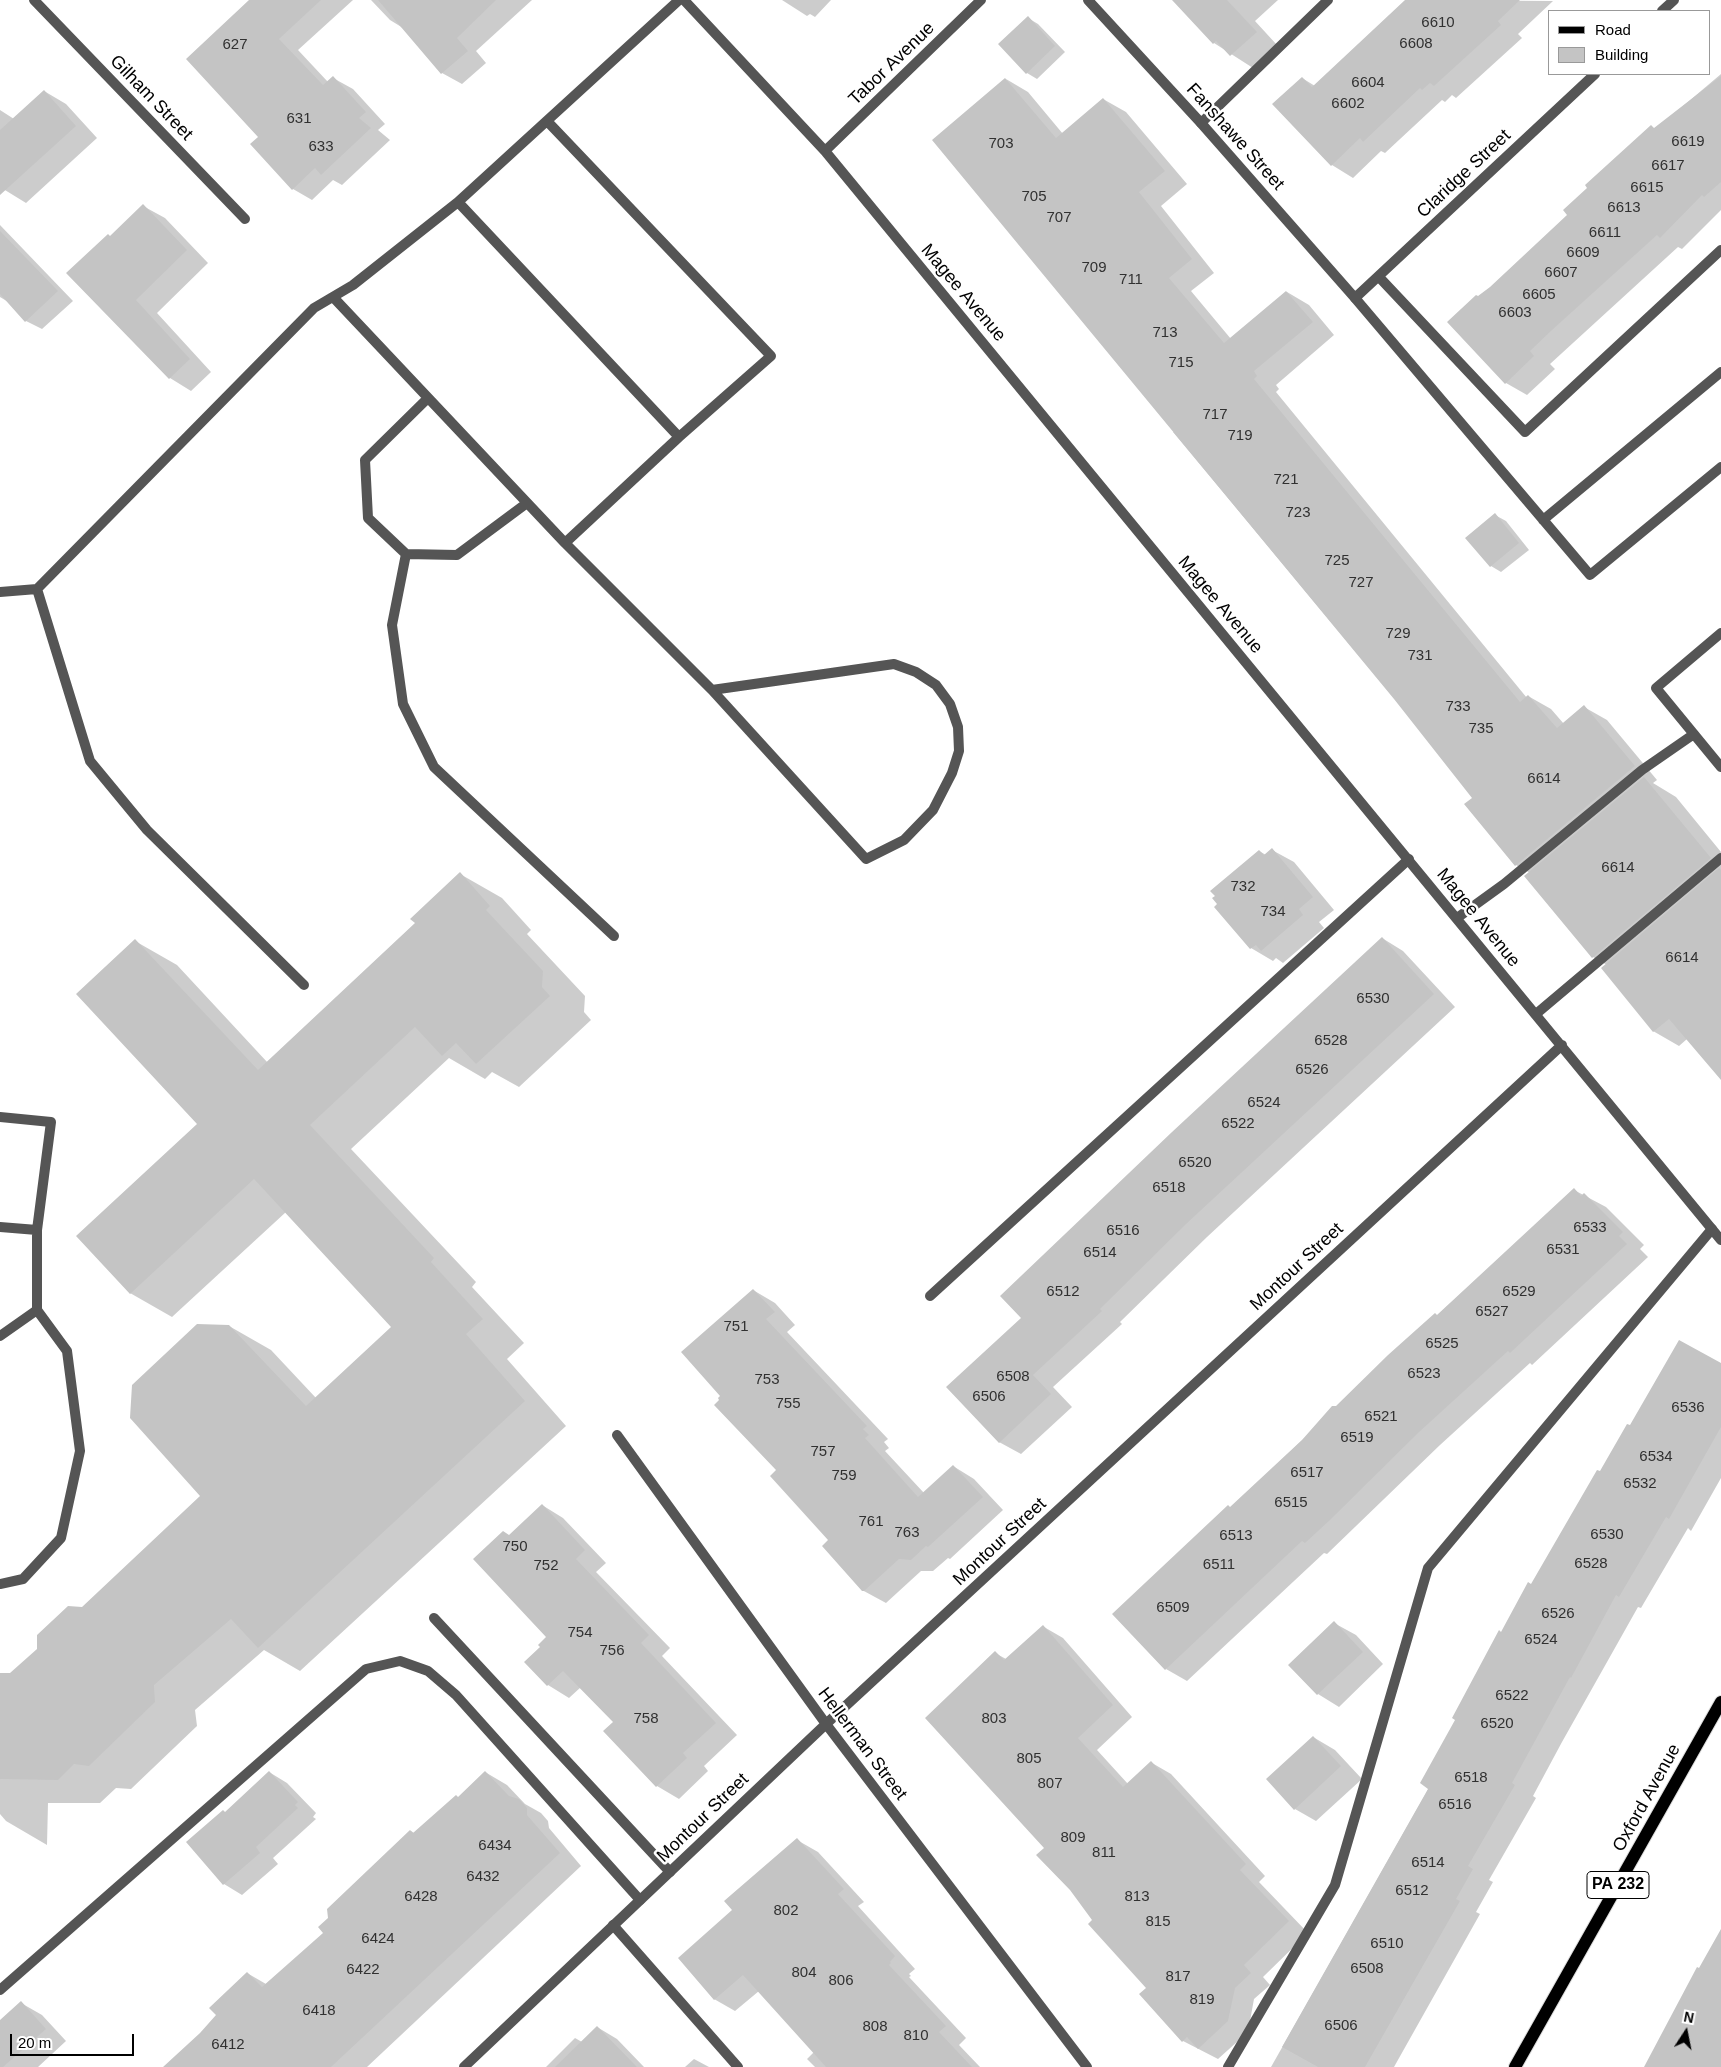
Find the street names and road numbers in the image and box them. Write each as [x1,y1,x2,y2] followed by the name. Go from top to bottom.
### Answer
[845,18,939,110] street label: Tabor Avenue
[105,51,197,145] street label: Gilham Street
[1181,79,1289,195] street label: Fanshawe Street
[1413,125,1515,223] street label: Claridge Street
[916,240,1010,346] street label: Magee Avenue
[1173,552,1267,658] street label: Magee Avenue
[1432,864,1524,972] street label: Magee Avenue
[1246,1219,1348,1315] street label: Montour Street
[949,1494,1051,1590] street label: Montour Street
[813,1684,911,1804] street label: Hellerman Street
[1609,1740,1685,1856] street label: Oxford Avenue
[653,1769,753,1867] street label: Montour Street
[1587,1872,1649,1898] road number: PA 232

